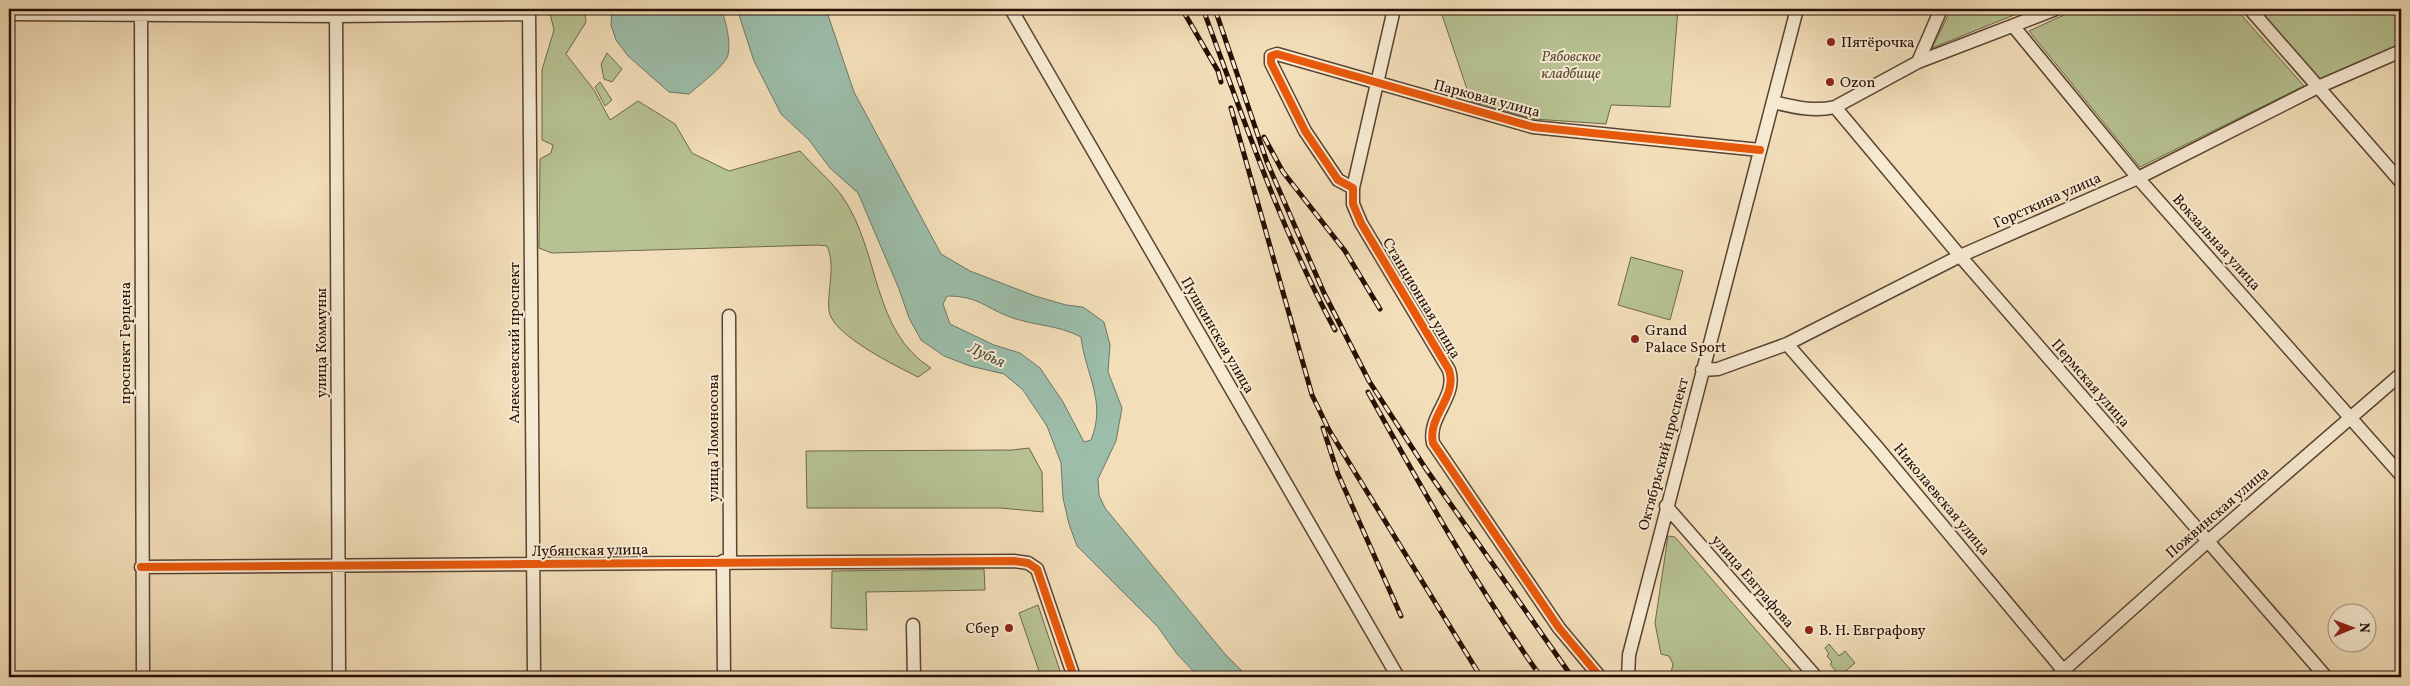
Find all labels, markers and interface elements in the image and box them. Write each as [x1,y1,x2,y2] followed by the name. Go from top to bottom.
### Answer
[1841,33,1915,54] place label: Пятёрочка
[1825,36,1837,48] marker: Пятёрочка
[1541,47,1601,85] park label: Рябовское кладбище
[1840,73,1875,94] place label: Ozon
[1431,75,1542,124] street label: Парковая улица
[1824,76,1836,88] marker: Ozon
[1990,168,2105,235] street label: Горсткина улица
[2167,190,2265,296] street label: Вокзальная улица
[1376,234,1465,363] street label: Станционная улица
[505,262,526,424] street label: Алексеевский проспект
[1175,273,1259,398] street label: Пушкинская улица
[116,282,137,404] street label: проспект Герцена
[312,288,333,398] street label: улица Коммуны
[1645,321,1726,359] place label: Grand Palace Sport
[1629,333,1641,345] marker: Grand Palace Sport
[2045,335,2134,433] street label: Пермская улица
[963,337,1008,374] water label: Лубья
[704,374,725,502] street label: улица Ломоносова
[1634,375,1695,533] street label: Октябрьский проспект
[1888,439,1994,561] street label: Николаевская улица
[2162,462,2274,564] street label: Пожвинская улица
[1705,531,1798,633] street label: улица Евграфова
[531,540,649,563] street label: Лубянская улица
[2328,604,2378,654] north arrow
[966,619,999,640] place label: Сбер
[1819,621,1926,642] place label: В. Н. Евграфову
[1003,622,1015,634] marker: Сбер
[2354,623,2373,633] text: N
[1803,624,1815,636] marker: В. Н. Евграфову

